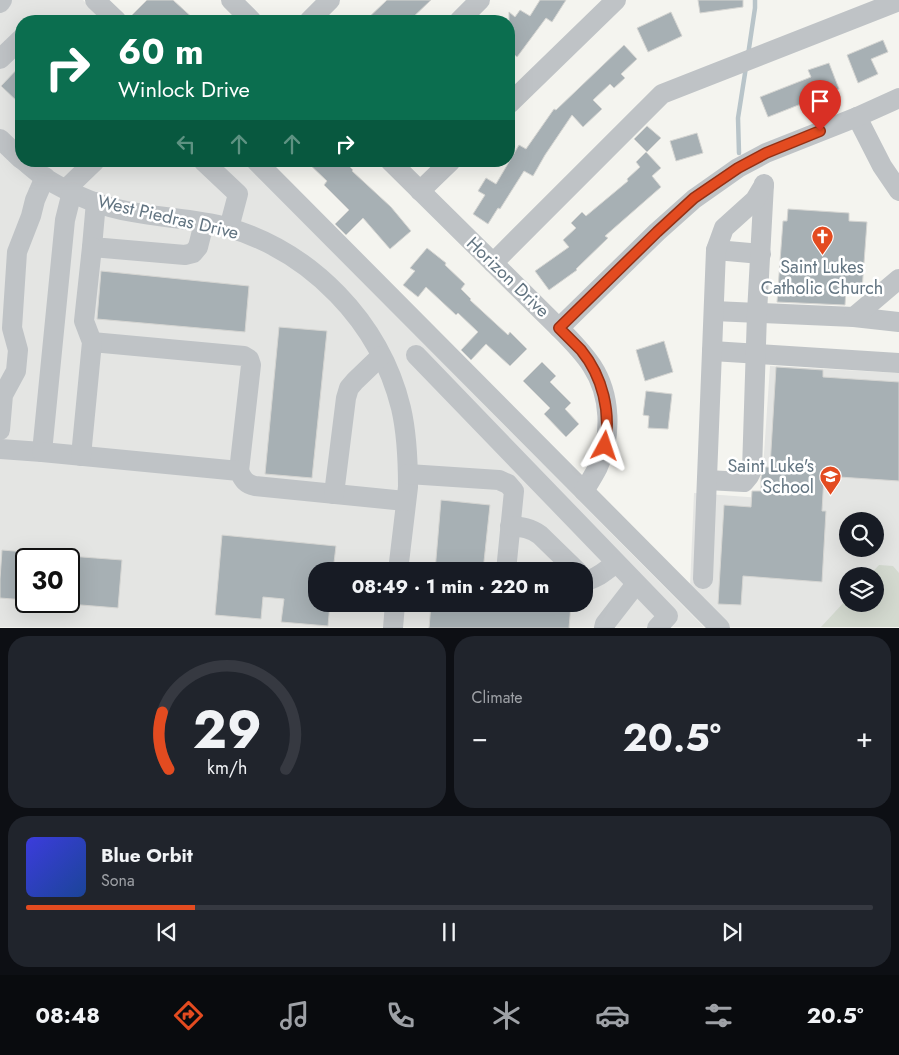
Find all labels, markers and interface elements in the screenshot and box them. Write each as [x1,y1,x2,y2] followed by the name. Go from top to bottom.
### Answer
[118,27,204,77] text: 60 m
[35,35,100,100] icon: right
[118,73,250,105] text: Winlock Drive
[799,80,841,131] pin
[806,87,834,115] icon: arrive
[172,130,200,158] icon: left
[225,130,253,158] icon: ahead
[278,130,306,158] icon: ahead
[331,130,359,158] icon: right
[95,188,241,246] street label: West Piedras Drive
[810,225,834,256] church icon: Saint Lukes Catholic Church
[461,231,555,323] street label: Horizon Drive
[761,254,883,301] place label: Saint Lukes Catholic Church
[578,419,630,471] position arrow
[727,453,814,500] place label: Saint Luke's School
[818,464,842,495] school or university icon: Saint Luke's School
[839,512,884,612] map controls
[839,512,884,557] button: search
[15,548,80,613] speed limit sign: 30
[839,567,884,612] button: layers
[352,573,549,600] text: 08:49 · 1 min · 220 m
[472,686,523,709] text: Climate
[192,692,261,768] text: 29
[623,710,721,765] text: 20.5°
[472,717,488,758] text: −
[856,717,873,758] text: +
[207,755,247,781] text: km/h
[101,842,193,869] text: Blue Orbit
[101,869,135,892] text: Sona
[153,918,181,946] icon: previous
[435,918,463,946] icon: pause
[718,918,746,946] icon: next
[171,998,206,1033] icon: directions
[277,998,312,1033] icon: music
[383,998,418,1033] icon: phone
[489,998,524,1033] icon: climate
[595,998,630,1033] icon: car
[701,998,736,1033] icon: filters
[35,999,100,1031] text: 08:48
[807,999,863,1031] text: 20.5°

